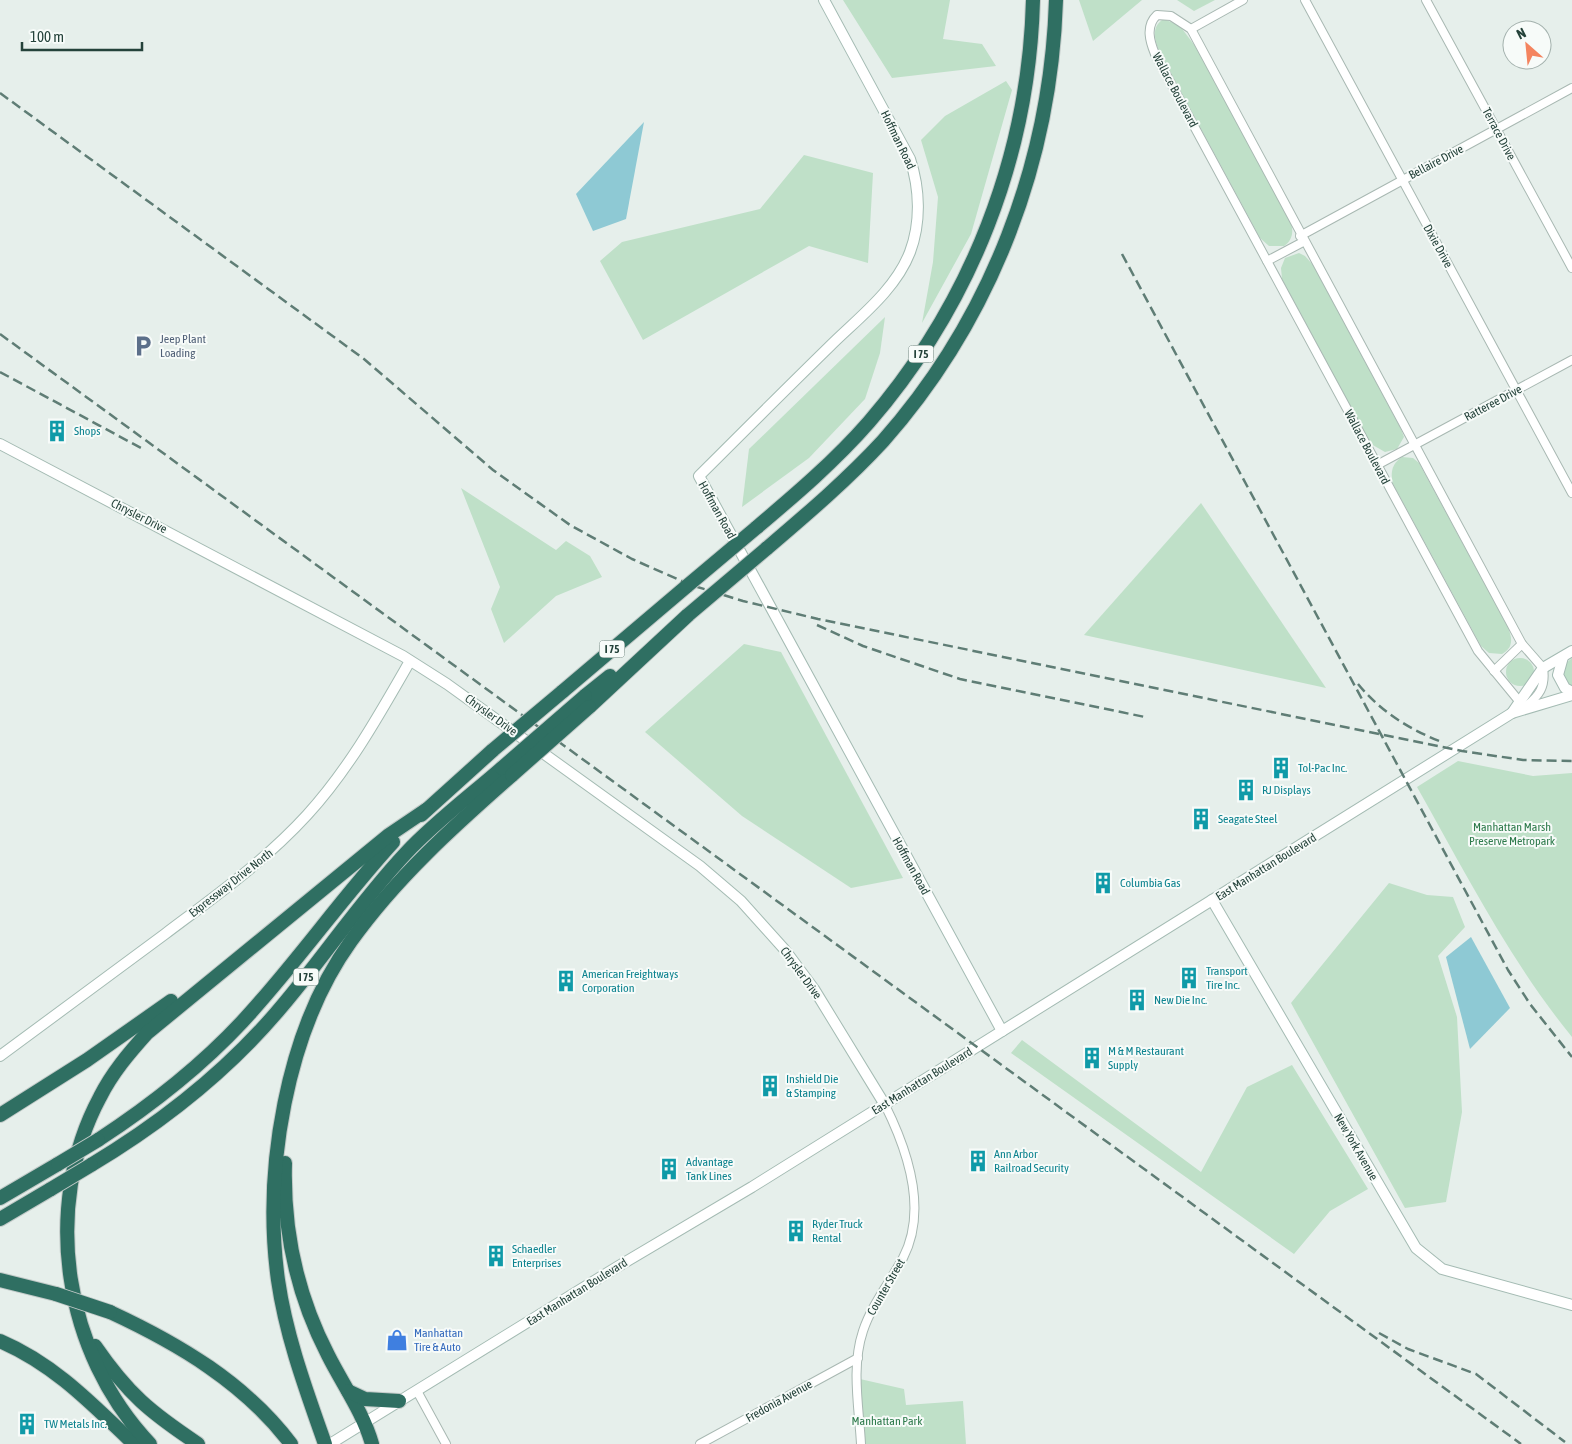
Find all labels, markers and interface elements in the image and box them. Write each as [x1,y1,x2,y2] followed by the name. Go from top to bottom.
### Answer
[22,20,142,52] scale bar
[1502,20,1552,70] north arrow
[1514,24,1528,42] text: N
[30,28,64,45] text: 100 m
[1149,50,1201,130] street label: Wallace Boulevard
[1479,105,1519,163] street label: Terrace Drive
[878,108,918,172] street label: Hoffman Road
[1406,142,1466,182] street label: Bellaire Drive
[1420,222,1456,270] street label: Dixie Drive
[160,332,206,360] place label: Jeep Plant Loading
[130,333,156,359] parking icon: Jeep Plant Loading
[908,346,934,362] road number: I 75
[1462,382,1524,424] street label: Ratteree Drive
[1341,407,1393,487] street label: Wallace Boulevard
[44,418,70,444] building icon: Shops
[74,424,100,438] place label: Shops
[695,479,739,541] street label: Hoffman Road
[109,496,169,536] street label: Chrysler Drive
[600,641,624,658] road number: I 75
[462,691,520,739] street label: Chrysler Drive
[1268,755,1294,781] building icon: Tol-Pac Inc.
[1298,761,1347,775] place label: Tol-Pac Inc.
[1233,777,1259,803] building icon: RJ Displays
[1262,783,1311,797] place label: RJ Displays
[1188,806,1214,832] building icon: Seagate Steel
[1218,812,1278,826] place label: Seagate Steel
[1469,820,1556,848] park label: Manhattan Marsh Preserve Metropark
[1213,830,1319,904] street label: East Manhattan Boulevard
[889,835,933,897] street label: Hoffman Road
[186,846,276,920] street label: Expressway Drive North
[1090,870,1116,896] building icon: Columbia Gas
[1120,876,1181,890] place label: Columbia Gas
[777,944,825,1002] street label: Chrysler Drive
[1206,964,1248,992] place label: Transport Tire Inc.
[1176,965,1202,991] building icon: Transport Tire Inc.
[582,967,678,995] place label: American Freightways Corporation
[553,968,579,994] building icon: American Freightways Corporation
[294,969,318,986] road number: I 75
[1124,987,1150,1013] building icon: New Die Inc.
[1154,993,1207,1007] place label: New Die Inc.
[869,1044,975,1118] street label: East Manhattan Boulevard
[1108,1044,1184,1072] place label: M & M Restaurant Supply
[1079,1045,1105,1071] building icon: M & M Restaurant Supply
[786,1072,838,1100] place label: Inshield Die & Stamping
[757,1073,783,1099] building icon: Inshield Die & Stamping
[1331,1111,1381,1183] street label: New York Avenue
[994,1147,1069,1175] place label: Ann Arbor Railroad Security
[965,1148,991,1174] building icon: Ann Arbor Railroad Security
[686,1155,733,1183] place label: Advantage Tank Lines
[656,1156,682,1182] building icon: Advantage Tank Lines
[812,1217,863,1245] place label: Ryder Truck Rental
[783,1218,809,1244] building icon: Ryder Truck Rental
[512,1242,561,1270] place label: Schaedler Enterprises
[483,1243,509,1269] building icon: Schaedler Enterprises
[524,1255,630,1329] street label: East Manhattan Boulevard
[864,1256,908,1318] street label: Counter Street
[414,1326,463,1354] place label: Manhattan Tire & Auto
[384,1327,410,1353] shop icon: Manhattan Tire & Auto
[743,1377,815,1425] street label: Fredonia Avenue
[14,1411,40,1437] building icon: TW Metals Inc.
[852,1414,923,1428] park label: Manhattan Park
[44,1417,107,1431] place label: TW Metals Inc.

